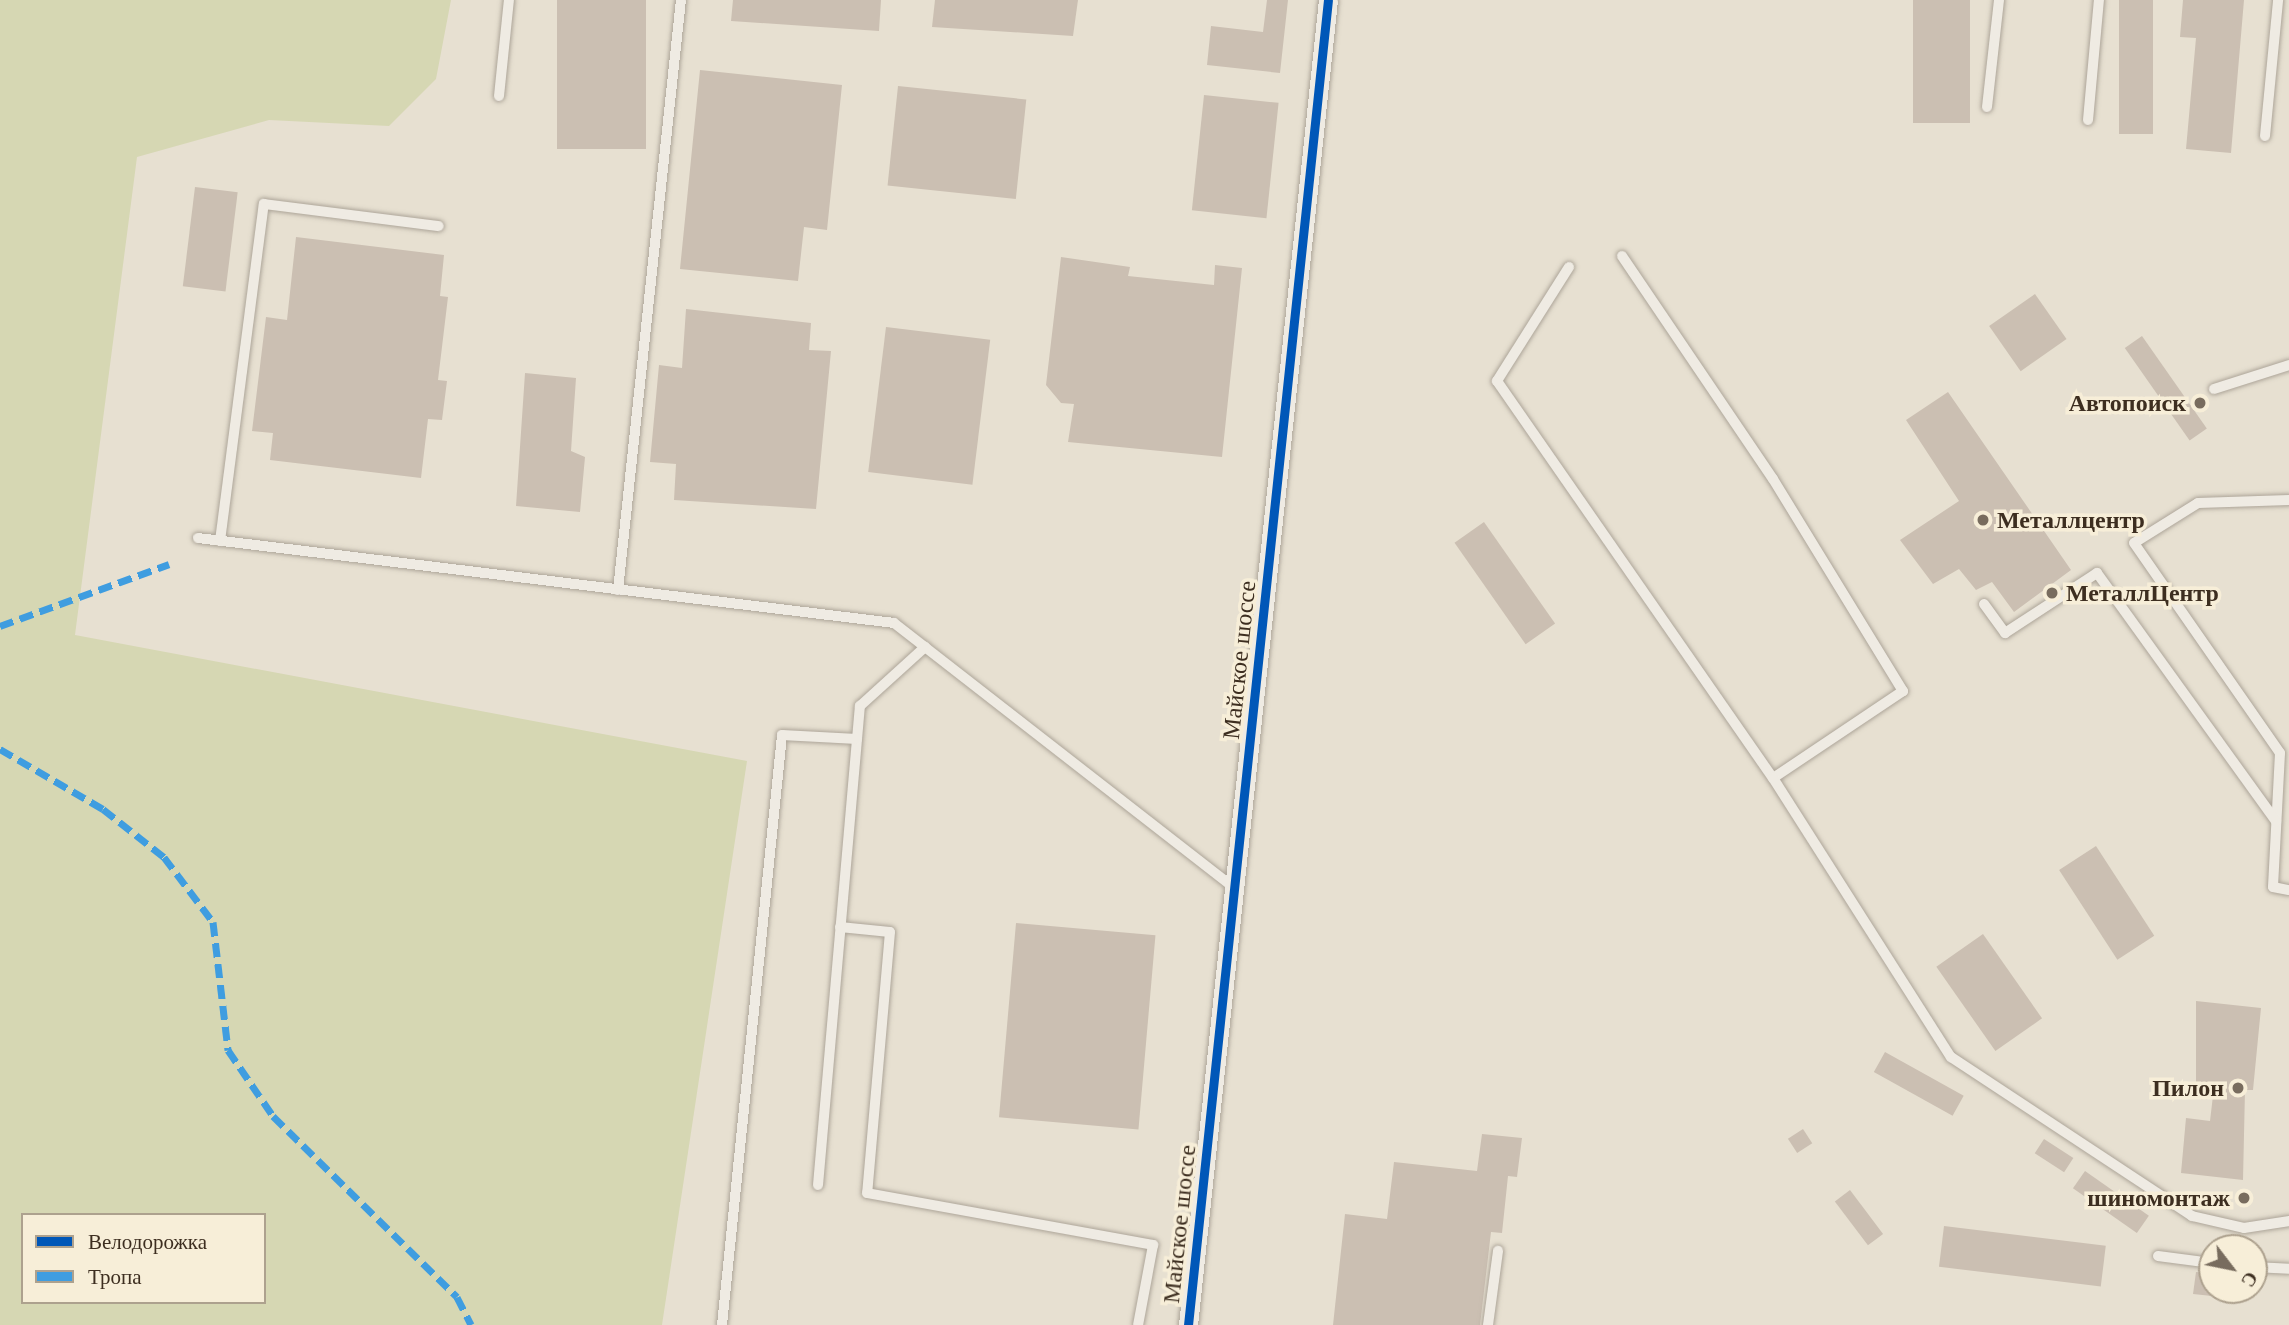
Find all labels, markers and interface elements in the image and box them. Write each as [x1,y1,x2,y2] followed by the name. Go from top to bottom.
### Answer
[2069,389,2186,417] place label: Автопоиск
[2192,395,2208,411] marker: Автопоиск
[1997,506,2145,534] place label: Металлцентр
[1975,512,1991,528] marker: Металлцентр
[1216,579,1262,741] street label: Майское шоссе
[2066,579,2219,607] place label: МеталлЦентр
[2044,585,2060,601] marker: МеталлЦентр
[2152,1074,2224,1102] place label: Пилон
[2230,1080,2246,1096] marker: Пилон
[1156,1143,1202,1305] street label: Майское шоссе
[2087,1184,2230,1212] place label: шиномонтаж
[2236,1190,2252,1206] marker: шиномонтаж
[21,1213,266,1304] legend
[88,1229,207,1255] text: Велодорожка
[2198,1234,2268,1304] north arrow
[88,1264,142,1290] text: Тропа
[2236,1267,2263,1291] text: С

